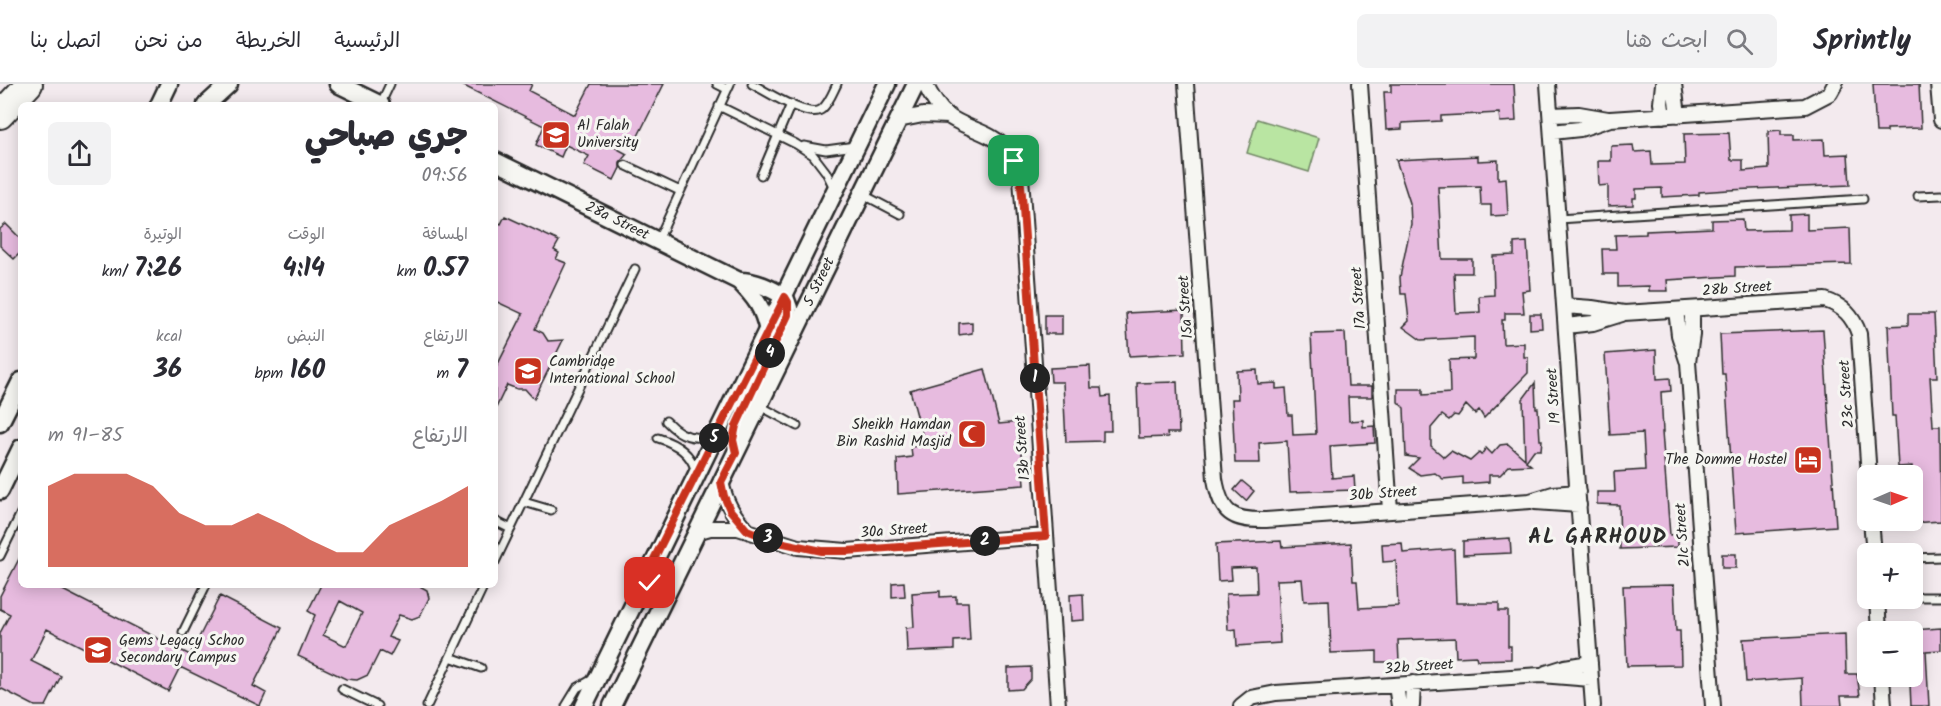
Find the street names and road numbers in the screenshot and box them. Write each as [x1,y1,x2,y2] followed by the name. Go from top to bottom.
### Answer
[581,195,653,247] street label: 28a Street
[797,253,842,311] street label: 5 Street
[1345,266,1373,330] street label: 17a Street
[1172,274,1200,340] street label: 15a Street
[1701,275,1773,303] street label: 28b Street
[1833,359,1861,429] street label: 23c Street
[1540,367,1568,425] street label: 19 Street
[1009,414,1037,481] street label: 13b Street
[1348,480,1418,508] street label: 30b Street
[1669,502,1697,568] street label: 21c Street
[860,517,929,545] street label: 30a Street
[1384,653,1455,681] street label: 32b Street

